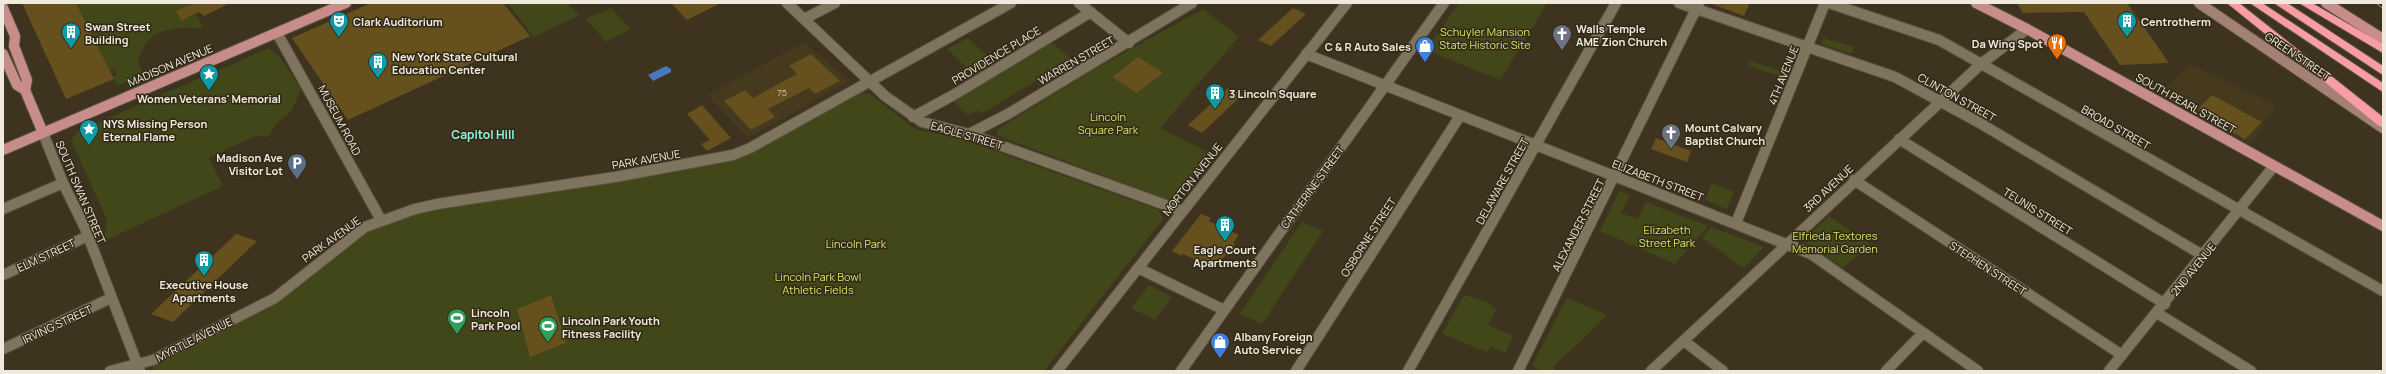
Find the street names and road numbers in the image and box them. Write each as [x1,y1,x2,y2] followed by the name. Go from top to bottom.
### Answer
[949,23,1043,87] street label: PROVIDENCE PLACE
[2262,28,2334,84] street label: GREEN STREET
[1035,32,1117,88] street label: WARREN STREET
[125,40,215,90] street label: MADISON AVENUE
[1764,43,1802,107] street label: 4TH AVENUE
[1915,69,1999,125] street label: CLINTON STREET
[2133,69,2239,137] street label: SOUTH PEARL STREET
[315,82,365,158] street label: MUSEUM ROAD
[2079,101,2154,153] street label: BROAD STREET
[929,118,1005,153] street label: EAGLE STREET
[1472,135,1532,227] street label: DELAWARE STREET
[52,138,110,246] street label: SOUTH SWAN STREET
[1159,139,1225,219] street label: MORTON AVENUE
[1277,142,1347,232] street label: CATHERINE STREET
[611,146,681,172] street label: PARK AVENUE
[1610,156,1706,205] street label: ELIZABETH STREET
[1800,161,1856,215] street label: 3RD AVENUE
[1548,176,1608,274] street label: ALEXANDER STREET
[2001,184,2076,239] street label: TEUNIS STREET
[1337,194,1400,280] street label: OSBORNE STREET
[299,213,363,265] street label: PARK AVENUE
[14,235,78,275] street label: ELM STREET
[1947,237,2030,299] street label: STEPHEN STREET
[2167,239,2219,299] street label: 2ND AVENUE
[20,301,95,347] street label: IRVING STREET
[153,313,235,365] street label: MYRTLE AVENUE

